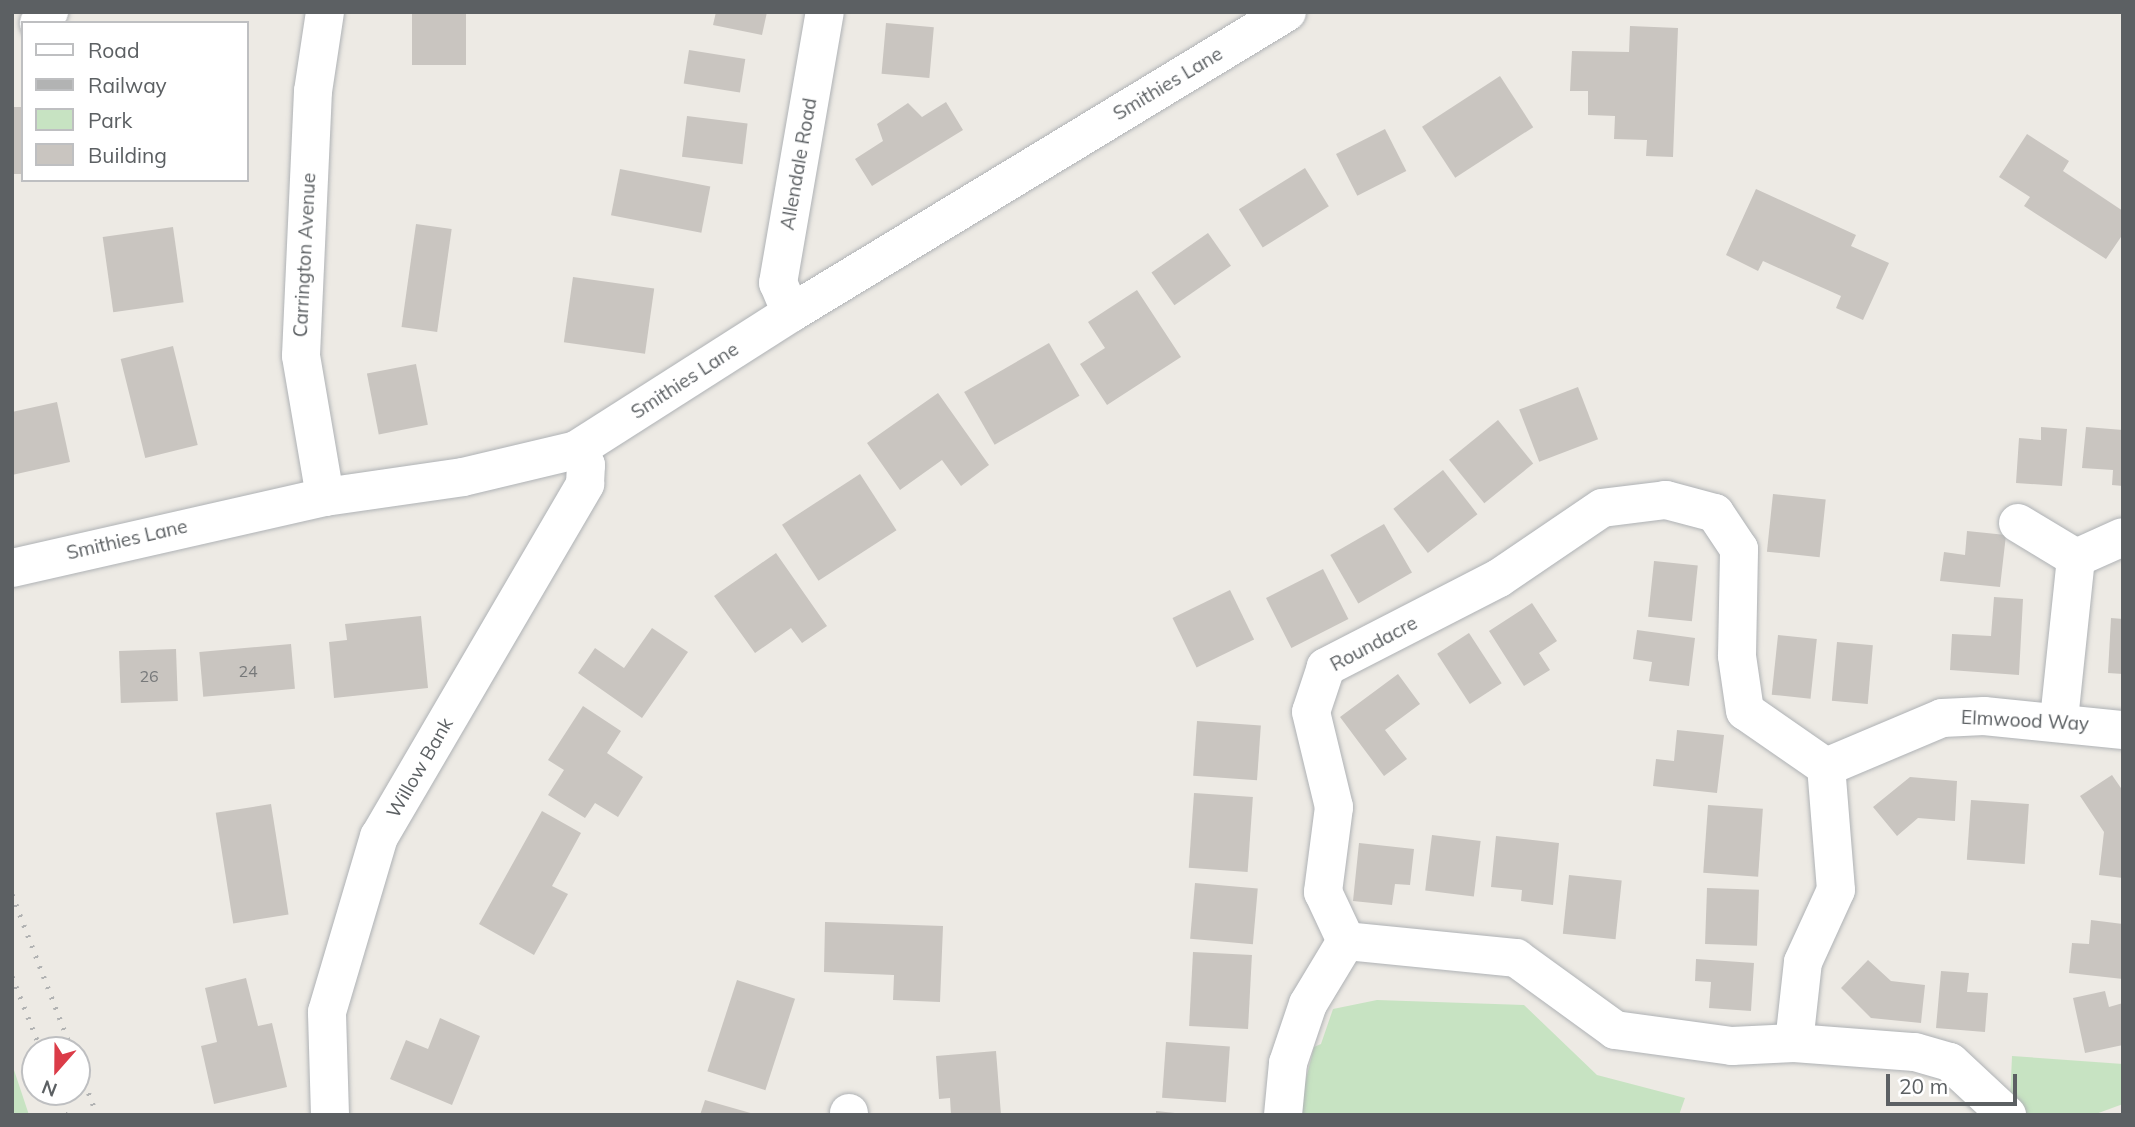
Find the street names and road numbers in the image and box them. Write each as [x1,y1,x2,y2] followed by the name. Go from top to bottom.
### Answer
[1109,42,1227,126] street label: Smithies Lane
[776,96,822,232] street label: Allendale Road
[289,172,321,338] street label: Carrington Avenue
[627,338,743,424] street label: Smithies Lane
[64,515,190,565] street label: Smithies Lane
[1327,612,1421,676] street label: Roundacre
[1960,706,2090,736] street label: Elmwood Way
[382,714,458,822] street label: Willow Bank

